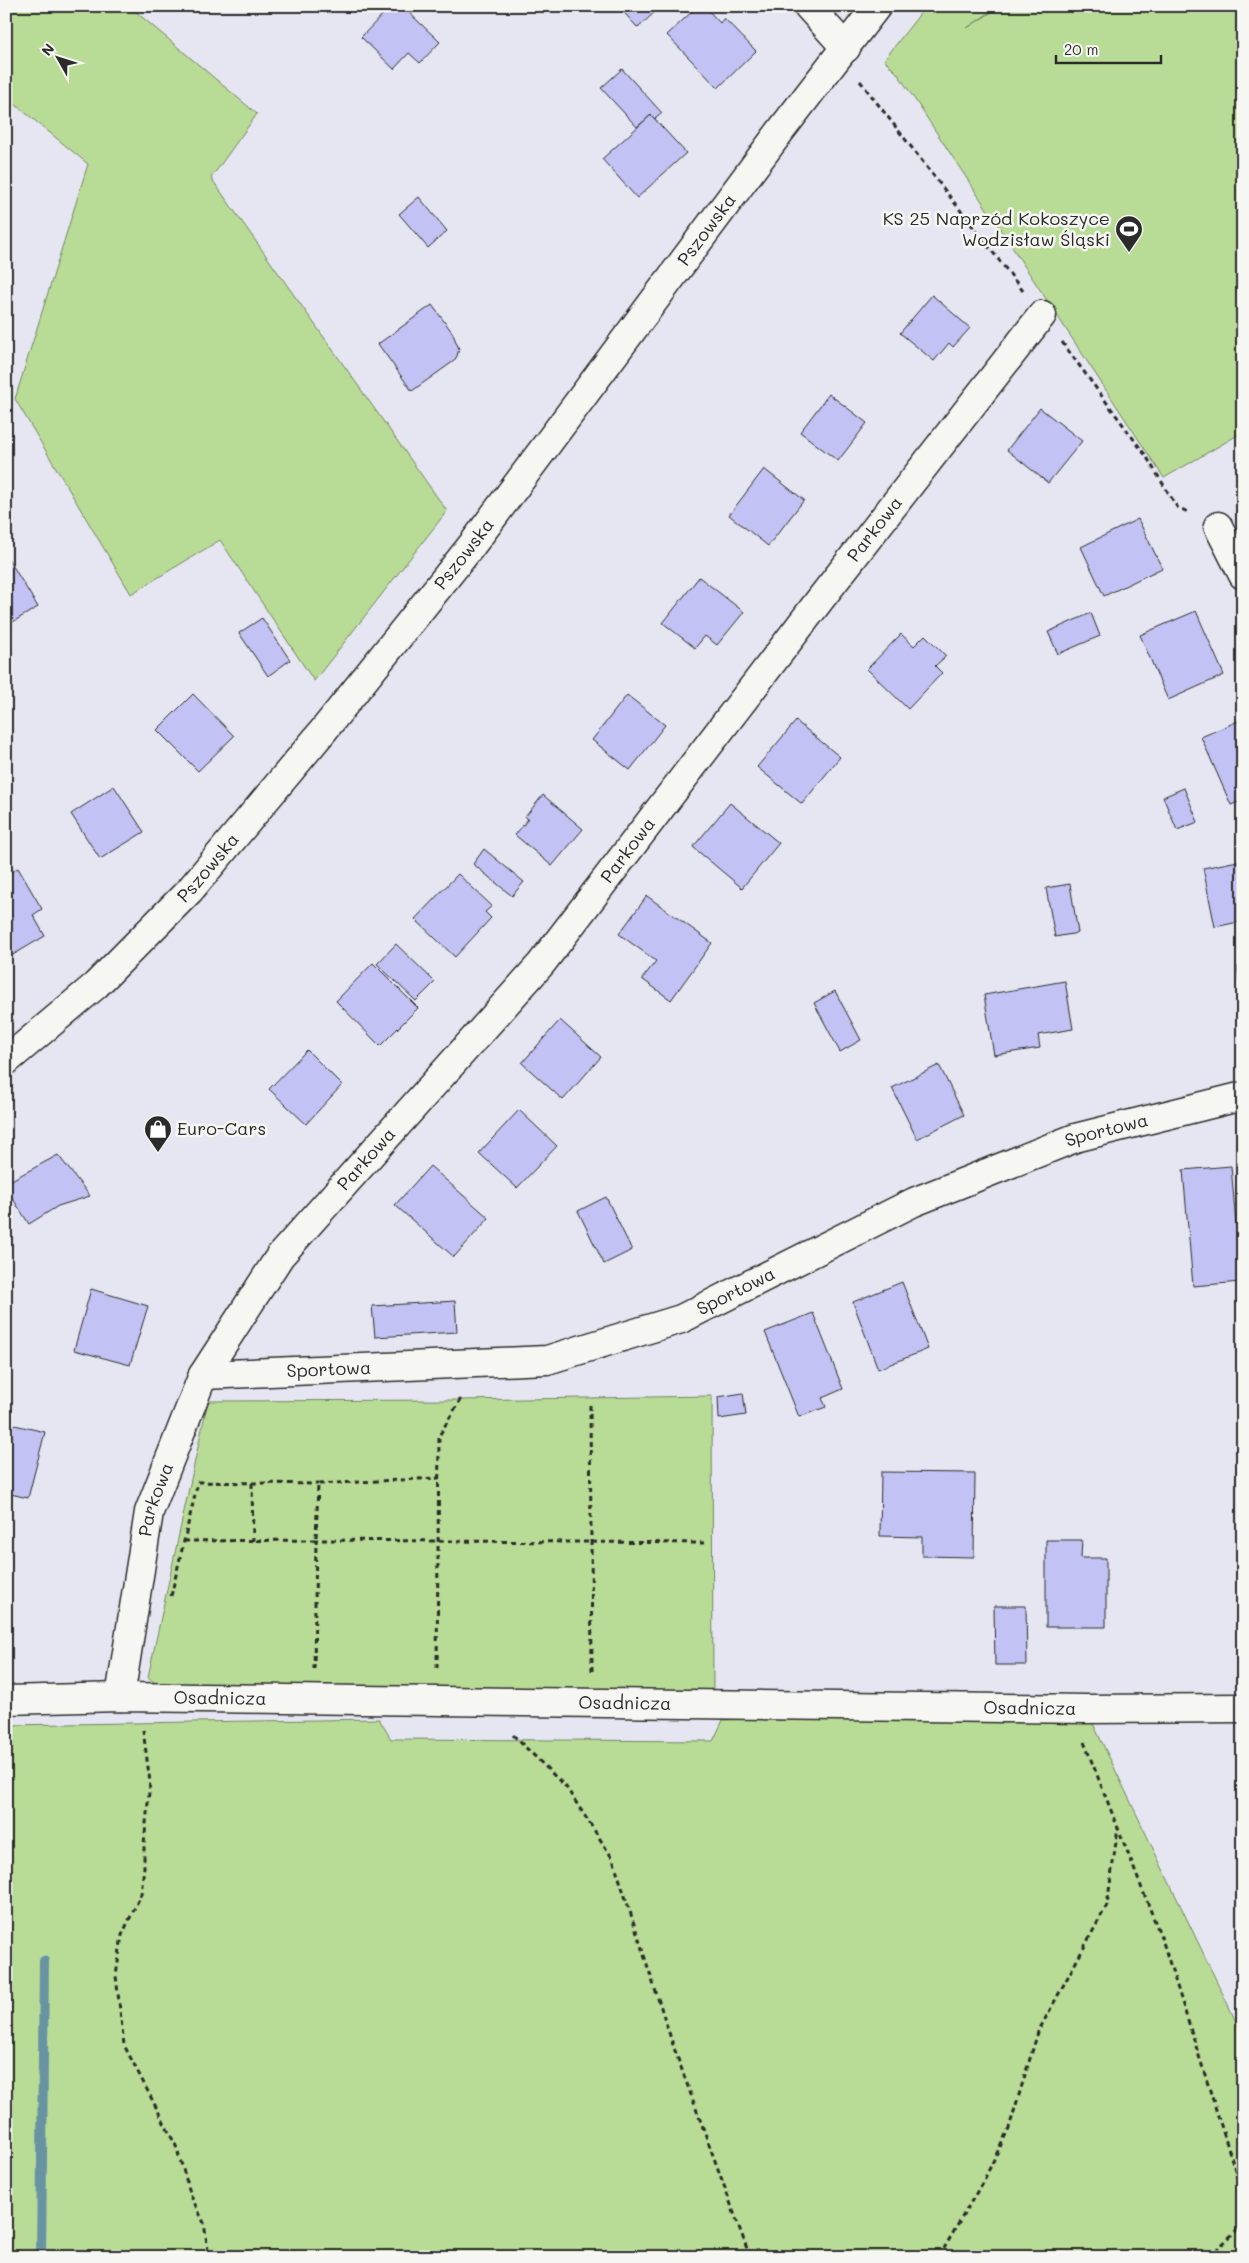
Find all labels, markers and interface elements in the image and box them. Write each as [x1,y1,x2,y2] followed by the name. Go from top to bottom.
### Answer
[32,32,82,82] north arrow
[1056,32,1162,64] scale bar
[37,39,58,60] text: N
[1064,39,1098,59] text: 20 m
[671,188,741,270] street label: Pszowska
[883,206,1110,251] place label: KS 25 Naprzód Kokoszyce Wodzisław Śląski
[1114,214,1144,253] sports icon: KS 25 Naprzód Kokoszyce Wodzisław Śląski
[841,491,907,566] street label: Parkowa
[428,513,499,594] street label: Pszowska
[594,812,660,888] street label: Parkowa
[171,828,244,907] street label: Pszowska
[1061,1107,1150,1152] street label: Sportowa
[143,1114,173,1153] shop icon: Euro-Cars
[177,1116,266,1140] place label: Euro-Cars
[331,1122,400,1195] street label: Parkowa
[692,1261,779,1320] street label: Sportowa
[286,1355,372,1382] street label: Sportowa
[132,1459,178,1538] street label: Parkowa
[173,1685,267,1710] street label: Osadnicza
[578,1690,672,1715] street label: Osadnicza
[983,1695,1077,1720] street label: Osadnicza

